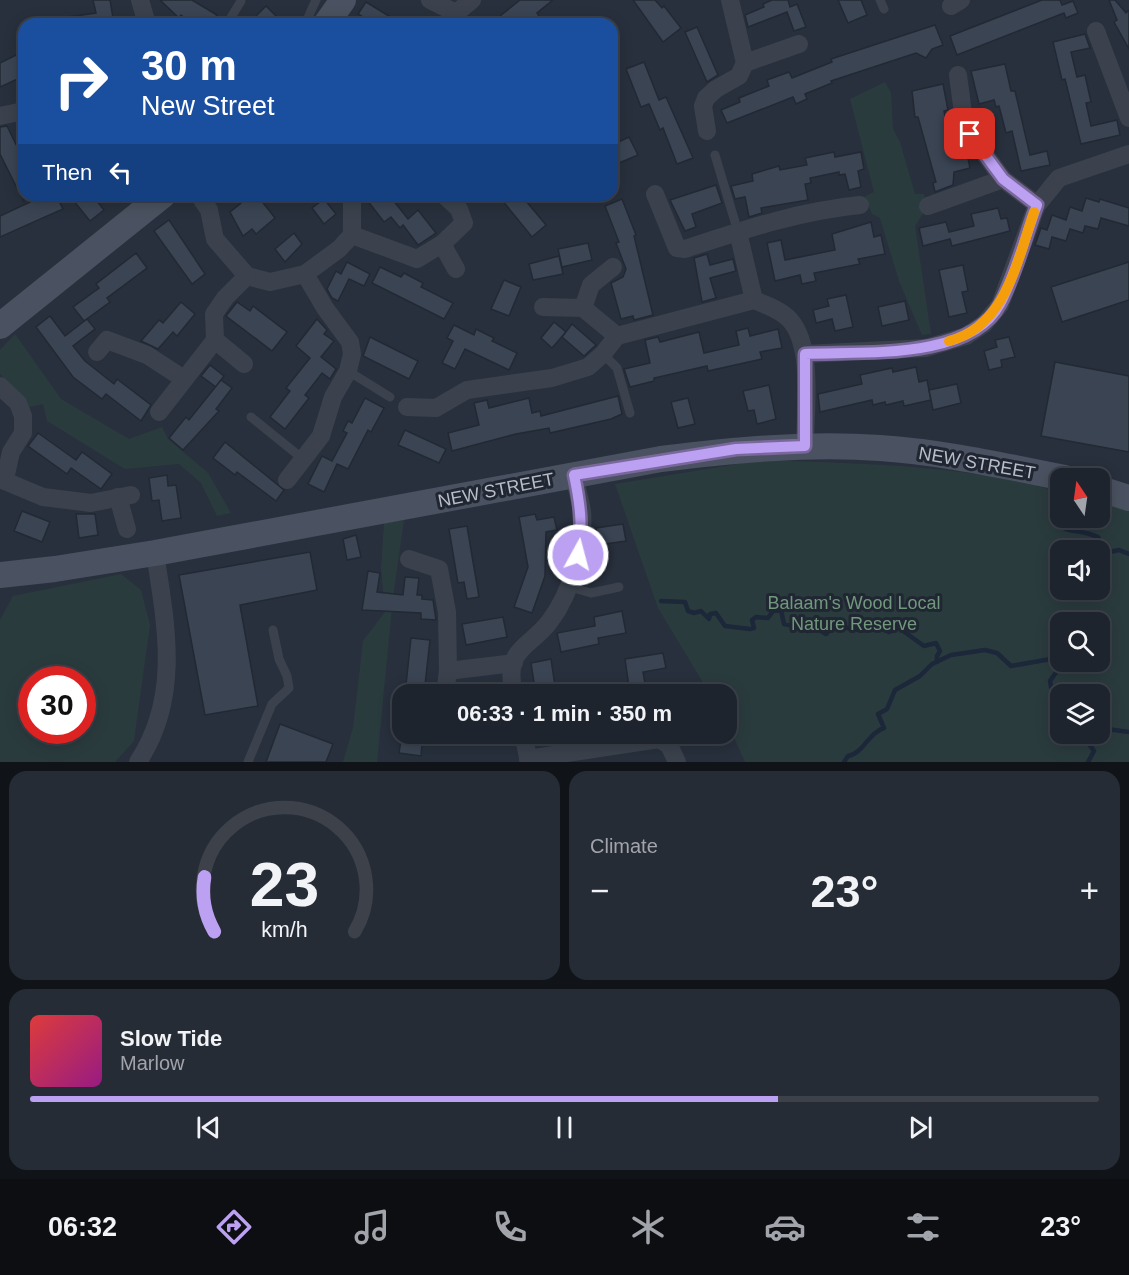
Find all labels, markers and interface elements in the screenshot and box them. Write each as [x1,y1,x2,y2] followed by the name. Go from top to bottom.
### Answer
[42,42,120,120] icon: right
[141,42,237,89] text: 30 m
[141,91,275,121] text: New Street
[944,108,995,159] pin
[953,117,986,150] icon: arrive
[104,156,137,189] icon: left
[42,160,92,185] text: Then
[917,443,1037,483] street label: NEW STREET
[1050,468,1110,528] north arrow
[1050,468,1110,744] map controls
[436,469,556,511] street label: NEW STREET
[546,523,610,587] position arrow
[1050,540,1110,600] button: sound
[767,593,941,634] park label: Balaam's Wood Local Nature Reserve
[1050,612,1110,672] button: search
[18,666,96,744] speed limit sign: 30
[1050,684,1110,744] button: layers
[457,701,672,726] text: 06:33 · 1 min · 350 m
[590,835,658,857] text: Climate
[250,850,319,919] text: 23
[810,866,879,917] text: 23°
[590,872,609,909] text: −
[1080,872,1099,909] text: +
[261,919,308,943] text: km/h
[120,1026,222,1051] text: Slow Tide
[120,1052,184,1074] text: Marlow
[192,1111,225,1144] icon: previous
[548,1111,581,1144] icon: pause
[904,1111,937,1144] icon: next
[213,1206,255,1248] icon: directions
[351,1206,393,1248] icon: music
[489,1206,531,1248] icon: phone
[627,1206,669,1248] icon: climate
[764,1206,806,1248] icon: car
[902,1206,944,1248] icon: filters
[48,1212,117,1242] text: 06:32
[1040,1212,1081,1242] text: 23°

